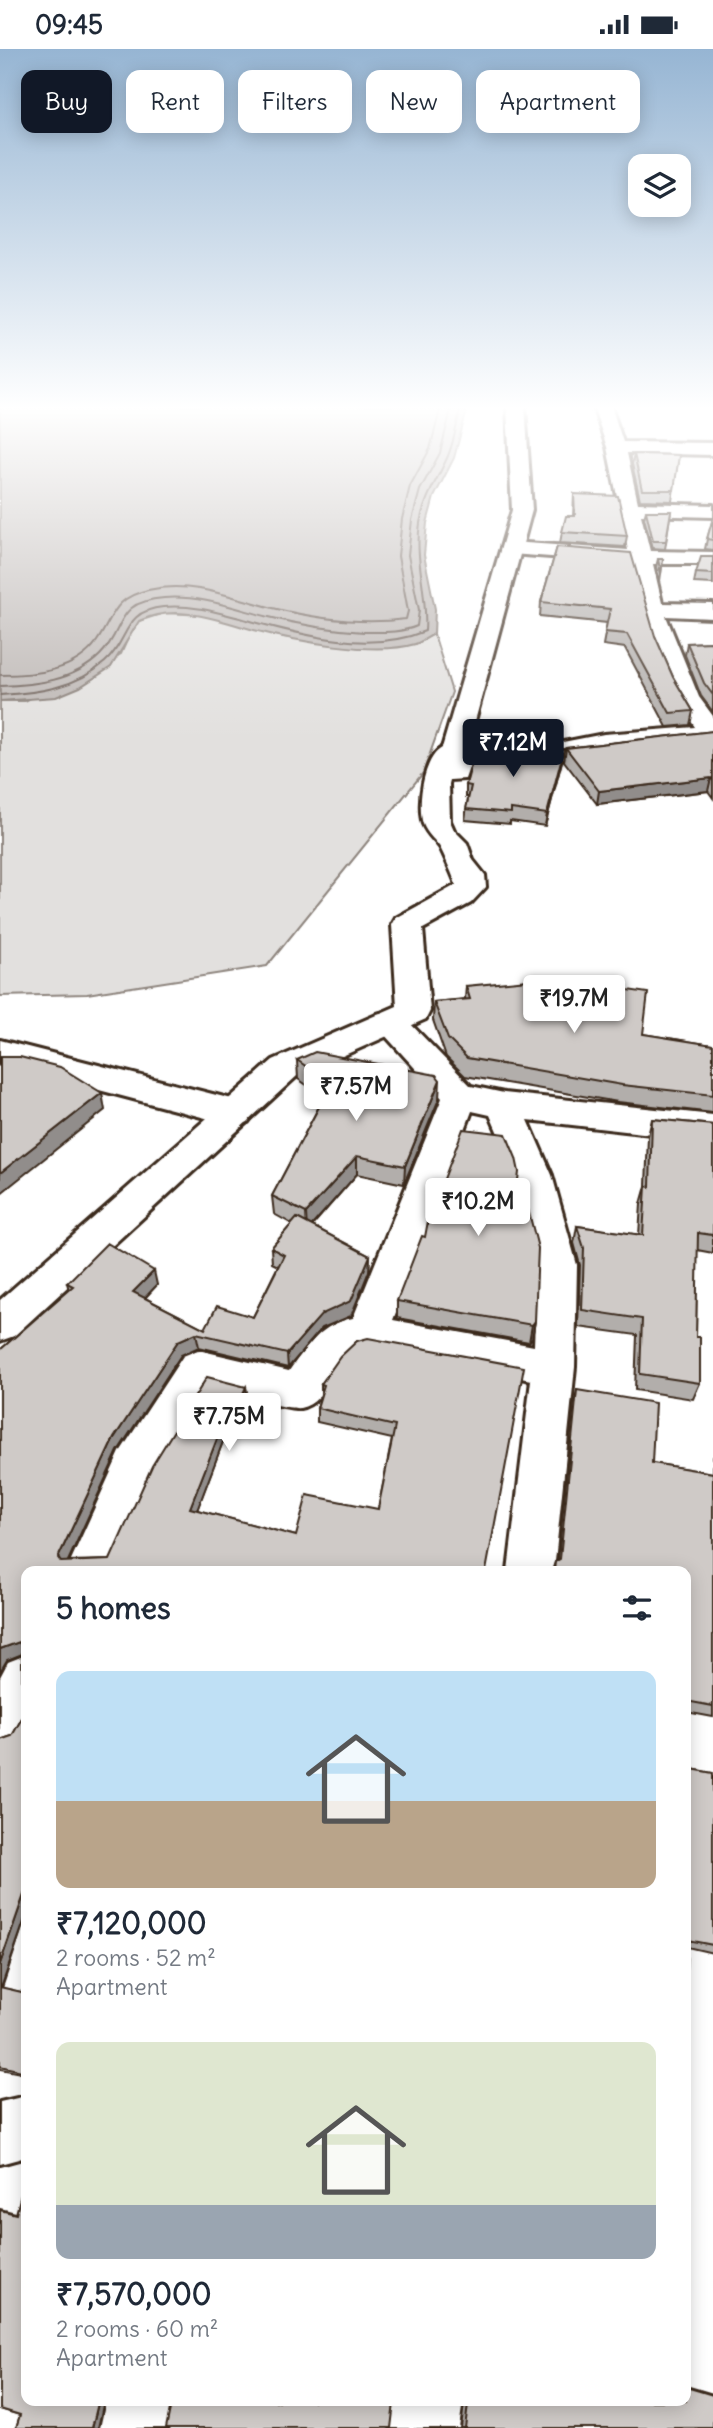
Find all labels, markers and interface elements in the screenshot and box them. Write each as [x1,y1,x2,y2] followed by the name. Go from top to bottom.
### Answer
[35,8,103,41] text: 09:45
[21,70,112,133] chip: Buy
[126,70,224,133] chip: Rent
[238,70,352,133] chip: Filters
[366,70,462,133] chip: New
[476,70,640,133] chip: Apartment
[628,154,691,217] map controls
[628,154,691,217] button: layers
[456,719,570,779] pin: ₹7.12M
[479,727,547,756] text: ₹7.12M
[517,975,631,1035] pin: ₹19.7M
[539,983,609,1012] text: ₹19.7M
[299,1063,413,1123] pin: ₹7.57M
[320,1071,392,1100] text: ₹7.57M
[421,1179,535,1238] pin: ₹10.2M
[441,1186,515,1215] text: ₹10.2M
[172,1393,286,1453] pin: ₹7.75M
[193,1401,265,1430] text: ₹7.75M
[56,1589,171,1627] text: 5 homes
[618,1589,656,1627] icon: filters
[293,1716,419,1842] icon: home
[56,1904,207,1942] text: ₹7,120,000
[56,1943,216,1972] text: 2 rooms · 52 m²
[56,1972,168,2001] text: Apartment
[293,2087,419,2213] icon: home
[56,2275,211,2313] text: ₹7,570,000
[56,2314,218,2343] text: 2 rooms · 60 m²
[56,2343,168,2372] text: Apartment

